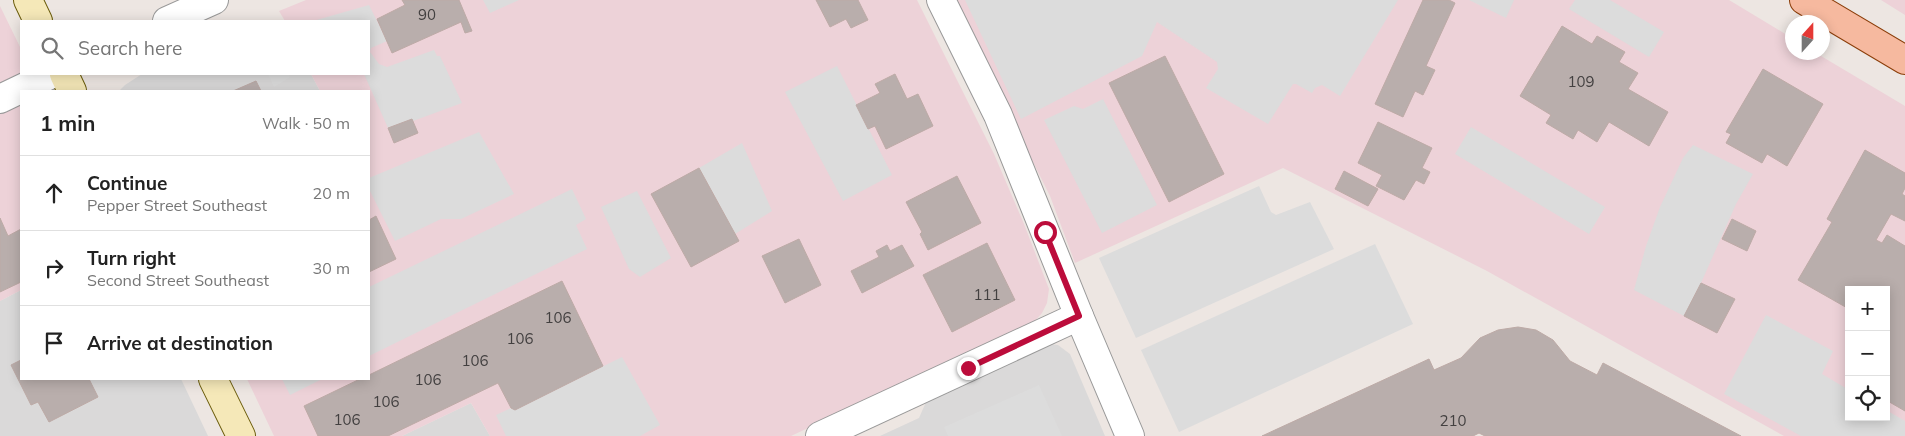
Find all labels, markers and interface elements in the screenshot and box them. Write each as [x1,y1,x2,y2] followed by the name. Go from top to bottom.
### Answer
[418,5,436,24] house number: 90
[1785,15,1830,60] north arrow
[20,20,370,75] search box
[38,34,66,62] icon: search
[78,36,182,60] text: Search here
[1567,72,1595,91] house number: 109
[40,110,95,136] text: 1 min
[262,113,350,133] text: Walk · 50 m
[87,171,167,195] text: Continue
[40,179,68,207] icon: ahead
[313,183,350,203] text: 20 m
[87,195,267,215] text: Pepper Street Southeast
[1034,221,1057,244] route start
[87,246,176,270] text: Turn right
[40,254,68,282] icon: right
[313,258,350,278] text: 30 m
[87,270,269,290] text: Second Street Southeast
[973,285,1001,304] house number: 111
[1845,286,1890,421] map controls
[1845,286,1890,331] button: +
[544,308,572,327] house number: 106
[40,329,68,357] icon: arrive
[506,329,534,348] house number: 106
[87,331,273,355] text: Arrive at destination
[1845,331,1890,376] button: −
[461,351,489,370] house number: 106
[957,357,980,380] route end
[414,370,442,389] house number: 106
[1845,376,1890,421] button: locate
[372,392,400,411] house number: 106
[333,410,361,429] house number: 106
[1439,411,1467,430] house number: 210

